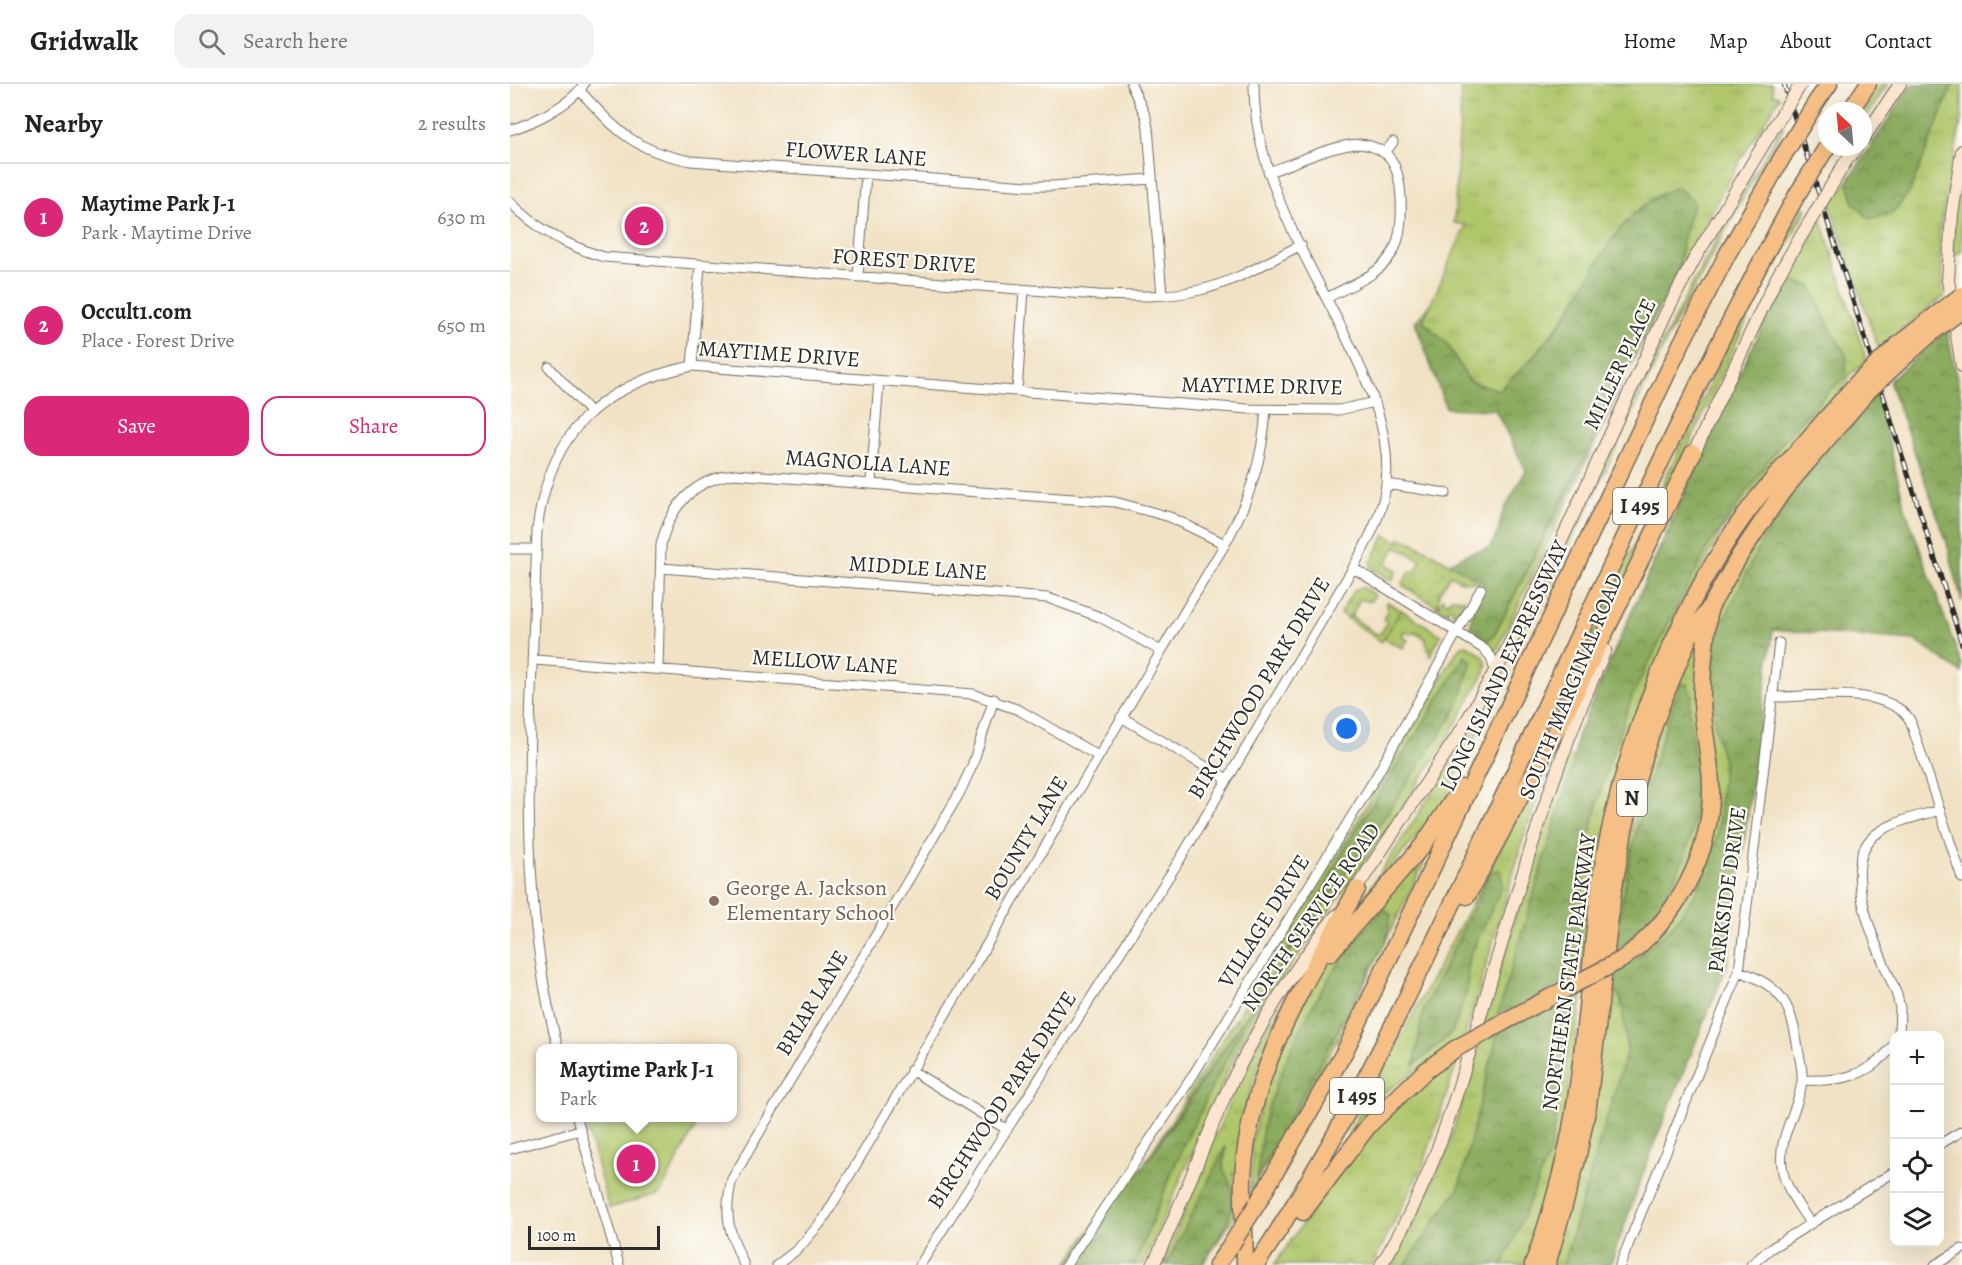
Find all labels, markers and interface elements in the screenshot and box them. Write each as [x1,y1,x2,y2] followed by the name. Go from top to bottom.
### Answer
[174,14,594,68] search box
[30,22,138,60] text: Gridwalk
[195,25,228,58] icon: search
[243,26,348,56] text: Search here
[1623,27,1676,55] text: Home
[1709,27,1747,55] text: Map
[1780,27,1832,55] text: About
[1865,27,1932,55] text: Contact
[1818,102,1872,156] north arrow
[24,106,103,141] text: Nearby
[418,110,486,137] text: 2 results
[784,134,928,174] street label: FLOWER LANE
[81,189,235,219] text: Maytime Park J-1
[40,204,47,231] text: 1
[437,204,486,231] text: 630 m
[624,204,664,248] pin: 2
[81,219,252,246] text: Park · Maytime Drive
[831,241,977,281] street label: FOREST DRIVE
[1576,293,1664,435] street label: MILLER PLACE
[81,297,192,327] text: Occult1.com
[39,312,48,339] text: 2
[437,312,486,339] text: 650 m
[81,327,234,354] text: Place · Forest Drive
[697,333,861,375] street label: MAYTIME DRIVE
[1181,370,1343,402] street label: MAYTIME DRIVE
[24,396,249,456] button: Save
[261,396,486,456] button: Share
[784,442,952,484] street label: MAGNOLIA LANE
[1613,488,1667,524] road number: I 495
[1433,535,1576,796] street label: LONG ISLAND EXPRESSWAY
[848,548,988,588] street label: MIDDLE LANE
[1512,568,1630,804] street label: SOUTH MARGINAL ROAD
[1181,571,1337,805] street label: BIRCHWOOD PARK DRIVE
[751,642,899,682] street label: MELLOW LANE
[1332,714,1361,743] your location
[977,770,1075,906] street label: BOUNTY LANE
[1617,780,1647,816] road number: N
[1700,805,1754,975] street label: PARKSIDE DRIVE
[1234,817,1388,1017] street label: NORTH SERVICE ROAD
[1535,830,1603,1113] street label: NORTHERN STATE PARKWAY
[1211,849,1317,994] street label: VILLAGE DRIVE
[726,873,894,928] place label: George A. Jackson Elementary School
[707,894,721,908] marker: George A. Jackson Elementary School
[769,945,855,1061] street label: BRIAR LANE
[920,985,1084,1215] street label: BIRCHWOOD PARK DRIVE
[1890,1031,1944,1247] map controls
[1890,1031,1944,1085] button: +
[536,1044,737,1122] popup
[559,1055,714,1085] text: Maytime Park J-1
[1330,1078,1384,1114] road number: I 495
[559,1085,597,1112] text: Park
[1890,1085,1944,1139] button: −
[1890,1139,1944,1193] button: locate
[616,1142,656,1186] pin: 1
[1890,1193,1944,1247] button: layers
[528,1223,660,1250] scale bar
[537,1225,576,1247] text: 100 m

